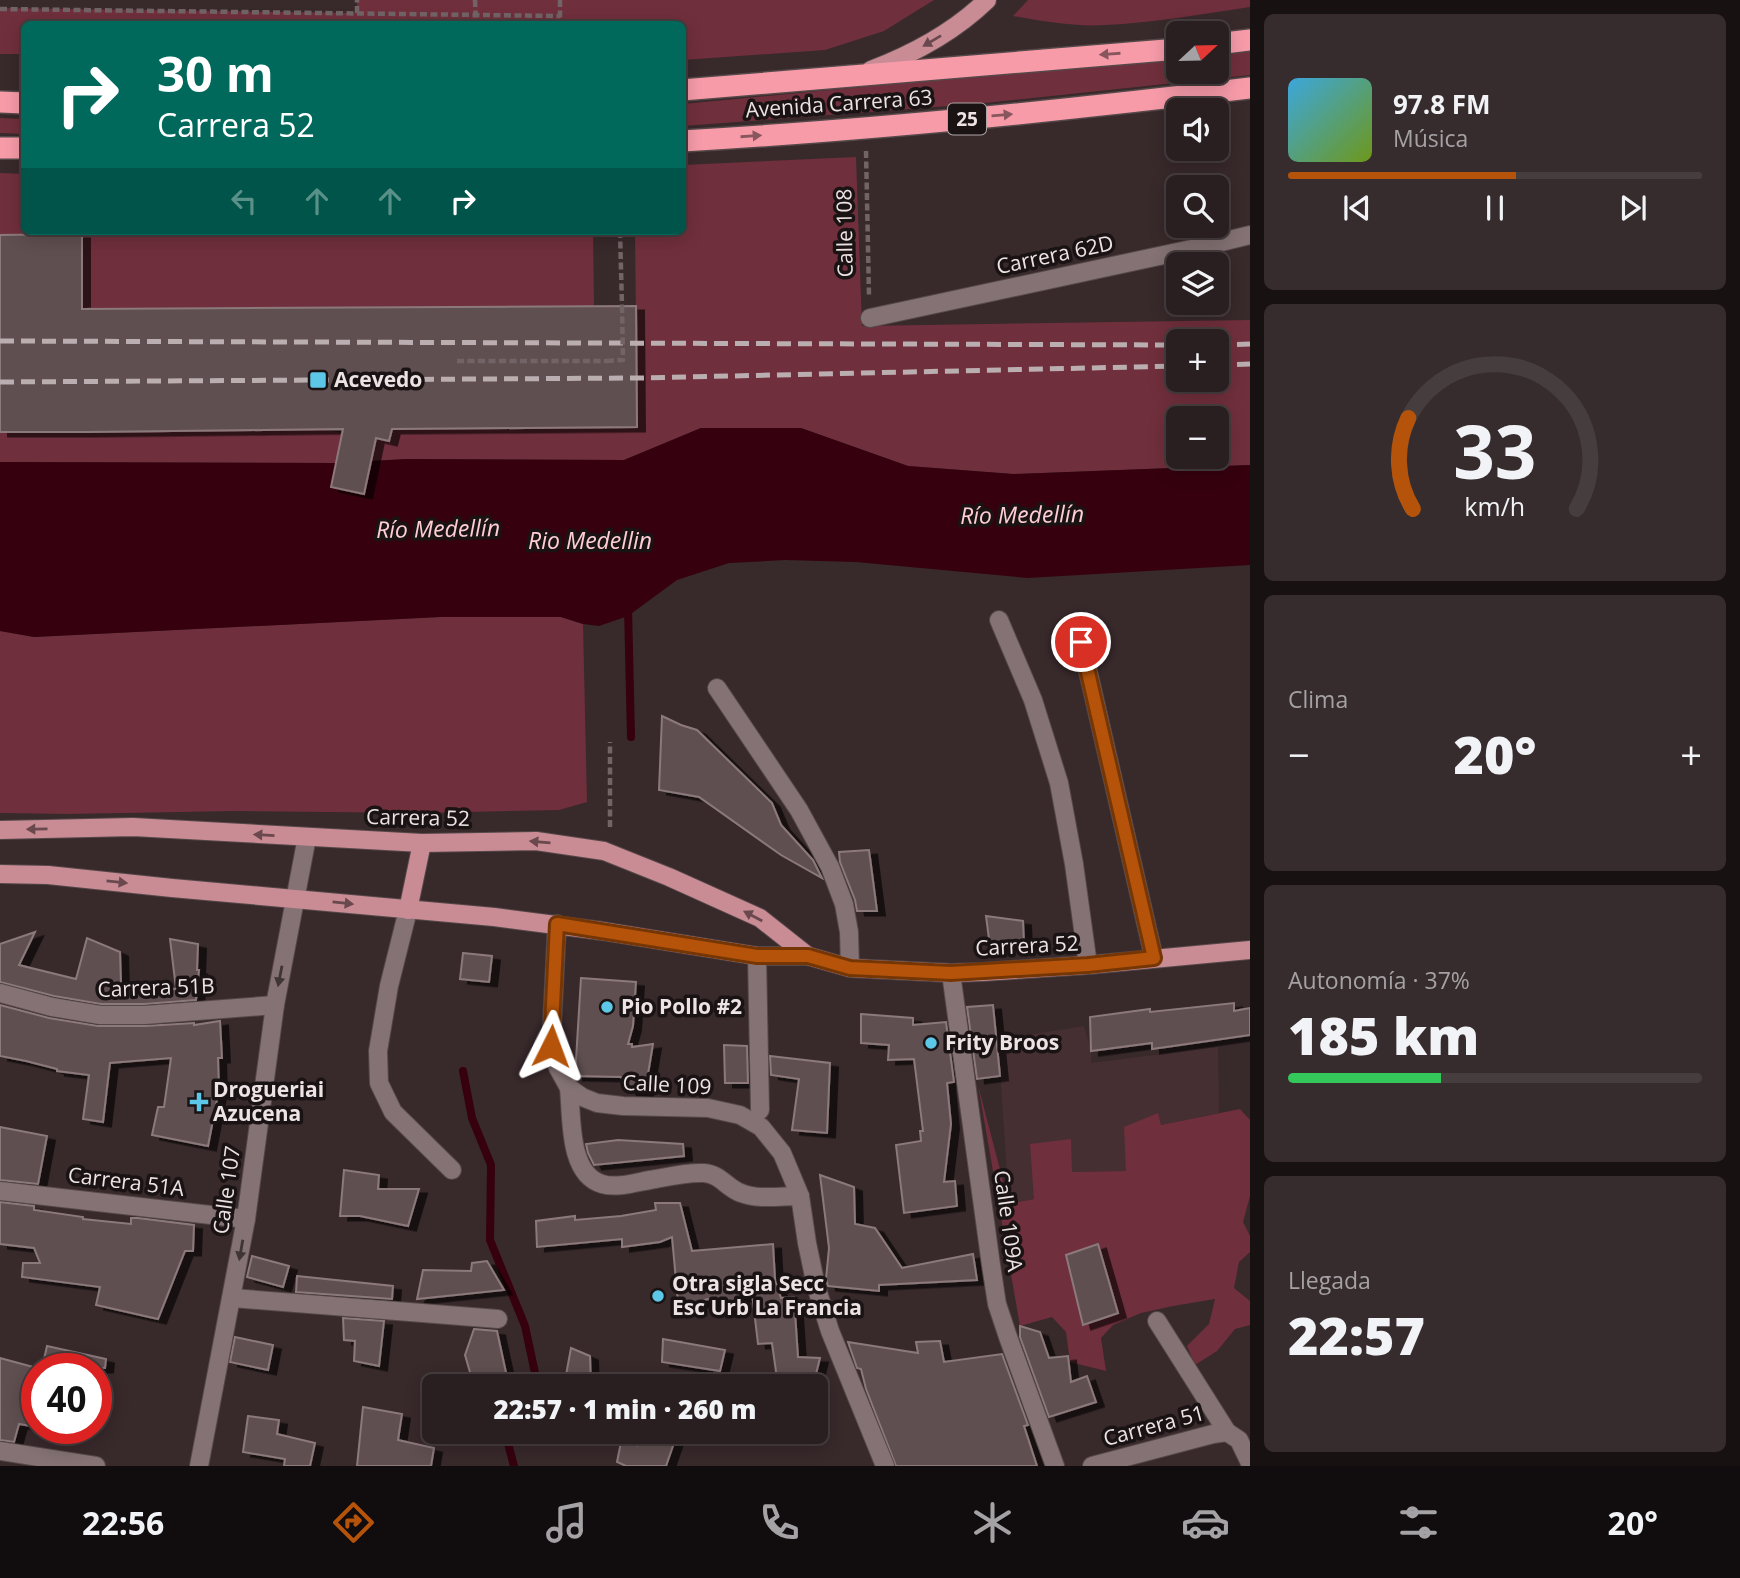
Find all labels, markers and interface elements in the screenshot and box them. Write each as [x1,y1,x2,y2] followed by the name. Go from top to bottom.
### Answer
[1166,21,1228,84] north arrow
[1166,21,1229,469] map controls
[923,35,942,47] one-way arrow
[157,40,274,106] text: 30 m
[42,49,133,140] icon: right
[1099,49,1121,60] one-way arrow
[745,83,933,124] street label: Avenida Carrera 63
[1393,86,1491,122] text: 97.8 FM
[1166,98,1229,161] button: sound
[157,103,315,146] text: Carrera 52
[948,104,986,134] road number: 25
[991,109,1013,120] one-way arrow
[1393,122,1468,154] text: Música
[740,130,762,141] one-way arrow
[1166,175,1229,238] button: search
[225,182,263,220] icon: left
[298,182,336,220] icon: ahead
[371,182,409,220] icon: ahead
[444,182,482,220] icon: right
[829,188,859,278] street label: Calle 108
[1338,189,1376,227] icon: previous
[1476,189,1514,227] icon: pause
[1614,189,1652,227] icon: next
[994,228,1116,280] street label: Carrera 62D
[1166,252,1229,315] button: layers
[1166,329,1229,392] button: +
[334,365,422,393] place label: Acevedo
[308,370,328,390] marker: Acevedo
[1453,401,1537,500] text: 33
[1166,406,1229,469] button: −
[1465,488,1525,522] text: km/h
[960,497,1084,531] water label: Río Medellín
[376,511,500,545] water label: Río Medellín
[528,524,652,556] water label: Rio Medellin
[1051,612,1111,672] pin
[1062,623,1100,661] icon: arrive
[1288,683,1348,715] text: Clima
[1454,718,1536,789] text: 20°
[1288,728,1310,780] text: −
[1680,728,1702,780] text: +
[366,802,470,832] street label: Carrera 52
[25,823,47,835] one-way arrow
[253,829,275,840] one-way arrow
[529,837,551,848] one-way arrow
[106,877,128,888] one-way arrow
[333,898,355,909] one-way arrow
[743,910,763,922] one-way arrow
[974,928,1079,962] street label: Carrera 52
[1288,964,1470,996] text: Autonomía · 37%
[275,965,286,987] one-way arrow
[97,971,215,1003] street label: Carrera 51B
[621,992,742,1020] place label: Pio Pollo #2
[599,999,615,1015] marker: Pio Pollo #2
[1288,999,1479,1070] text: 185 km
[514,1009,588,1083] position arrow
[945,1028,1059,1056] place label: Frity Broos
[923,1035,939,1051] marker: Frity Broos
[622,1068,712,1100] street label: Calle 109
[213,1075,324,1127] place label: Drogueriai Azucena
[191,1094,207,1110] marker: Drogueriai Azucena
[206,1144,246,1236] street label: Calle 107
[66,1160,187,1202] street label: Carrera 51A
[988,1168,1030,1274] street label: Calle 109A
[235,1239,246,1261] one-way arrow
[1288,1264,1371,1296] text: Llegada
[672,1269,862,1321] place label: Otra sigla Secc Esc Urb La Francia
[650,1288,666,1304] marker: Otra sigla Secc Esc Urb La Francia
[1288,1299,1425,1370] text: 22:57
[21,1353,112,1444] speed limit sign: 40
[494,1391,756,1427] text: 22:57 · 1 min · 260 m
[1100,1398,1207,1452] street label: Carrera 51
[329,1498,378,1547] icon: directions
[542,1498,591,1547] icon: music
[755,1498,804,1547] icon: phone
[968,1498,1017,1547] icon: climate
[1181,1498,1230,1547] icon: car
[1394,1498,1443,1547] icon: filters
[82,1501,164,1544] text: 22:56
[1608,1501,1658,1544] text: 20°

